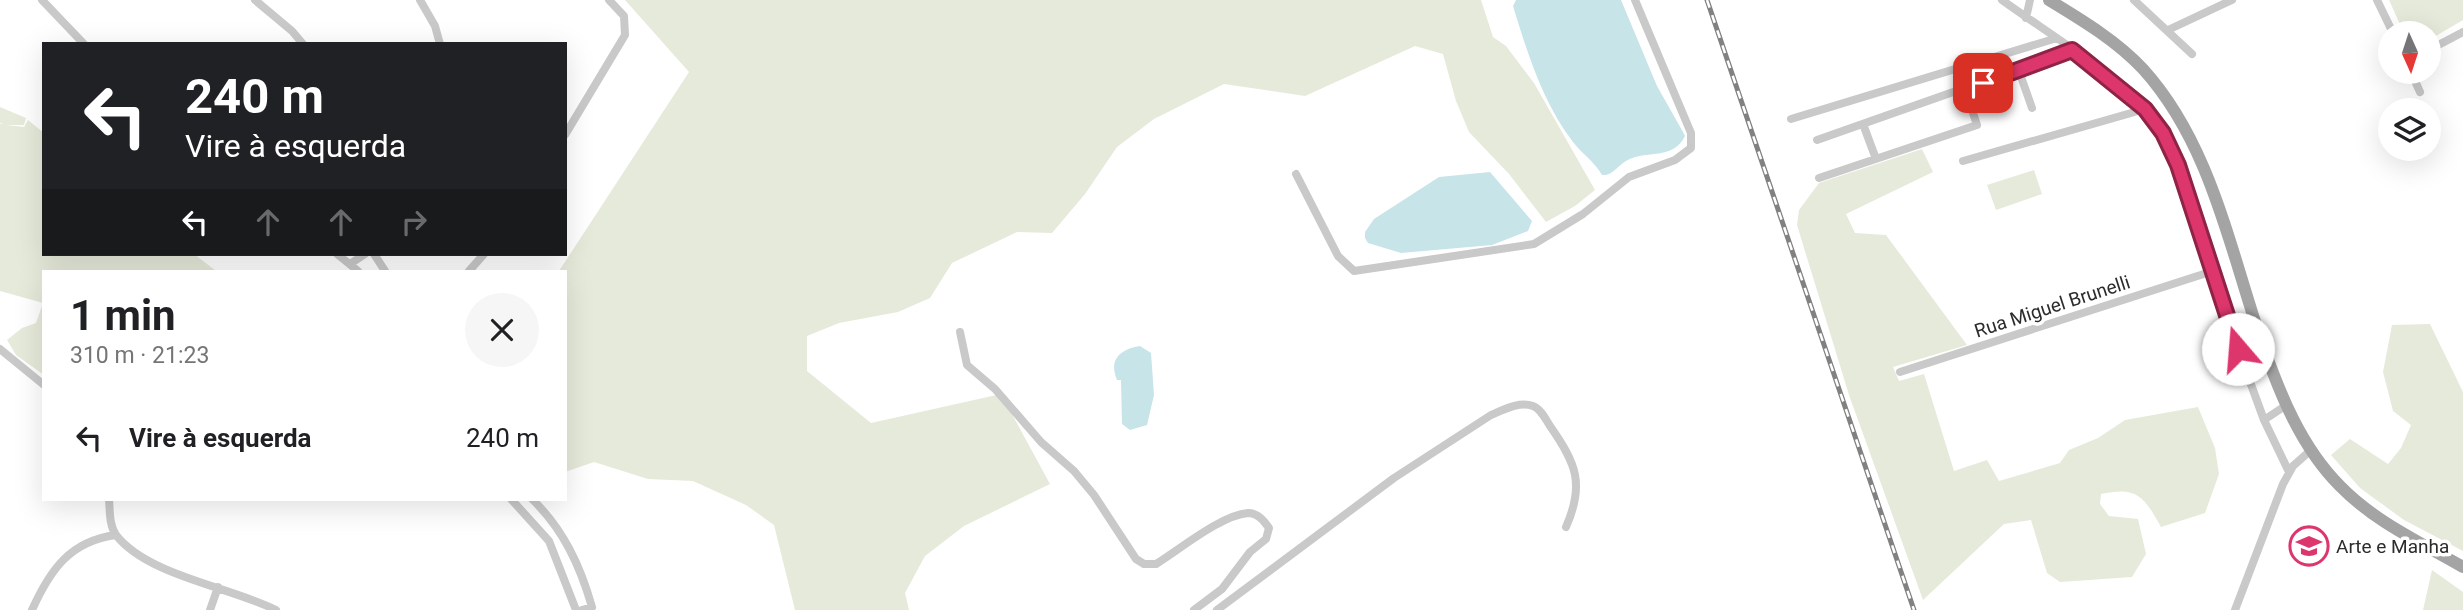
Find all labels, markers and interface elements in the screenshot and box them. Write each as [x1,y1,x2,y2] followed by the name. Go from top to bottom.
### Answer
[2378,21,2441,84] north arrow
[2378,21,2441,161] map controls
[1953,53,2013,113] pin
[1964,64,2002,102] icon: arrive
[185,68,324,125] text: 240 m
[70,70,161,161] icon: left
[2378,98,2441,161] button: layers
[185,127,406,165] text: Vire à esquerda
[176,203,214,241] icon: left
[249,203,287,241] icon: ahead
[322,203,360,241] icon: ahead
[395,203,433,241] icon: right
[1971,270,2133,342] street label: Rua Miguel Brunelli
[70,291,176,340] text: 1 min
[465,293,539,367] button: close
[2201,312,2275,386] position arrow
[70,342,209,369] text: 310 m · 21:23
[70,419,108,457] icon: left
[129,423,312,453] text: Vire à esquerda
[466,423,539,453] text: 240 m
[2288,525,2330,567] school or university icon: Arte e Manha
[2336,535,2449,558] place label: Arte e Manha

